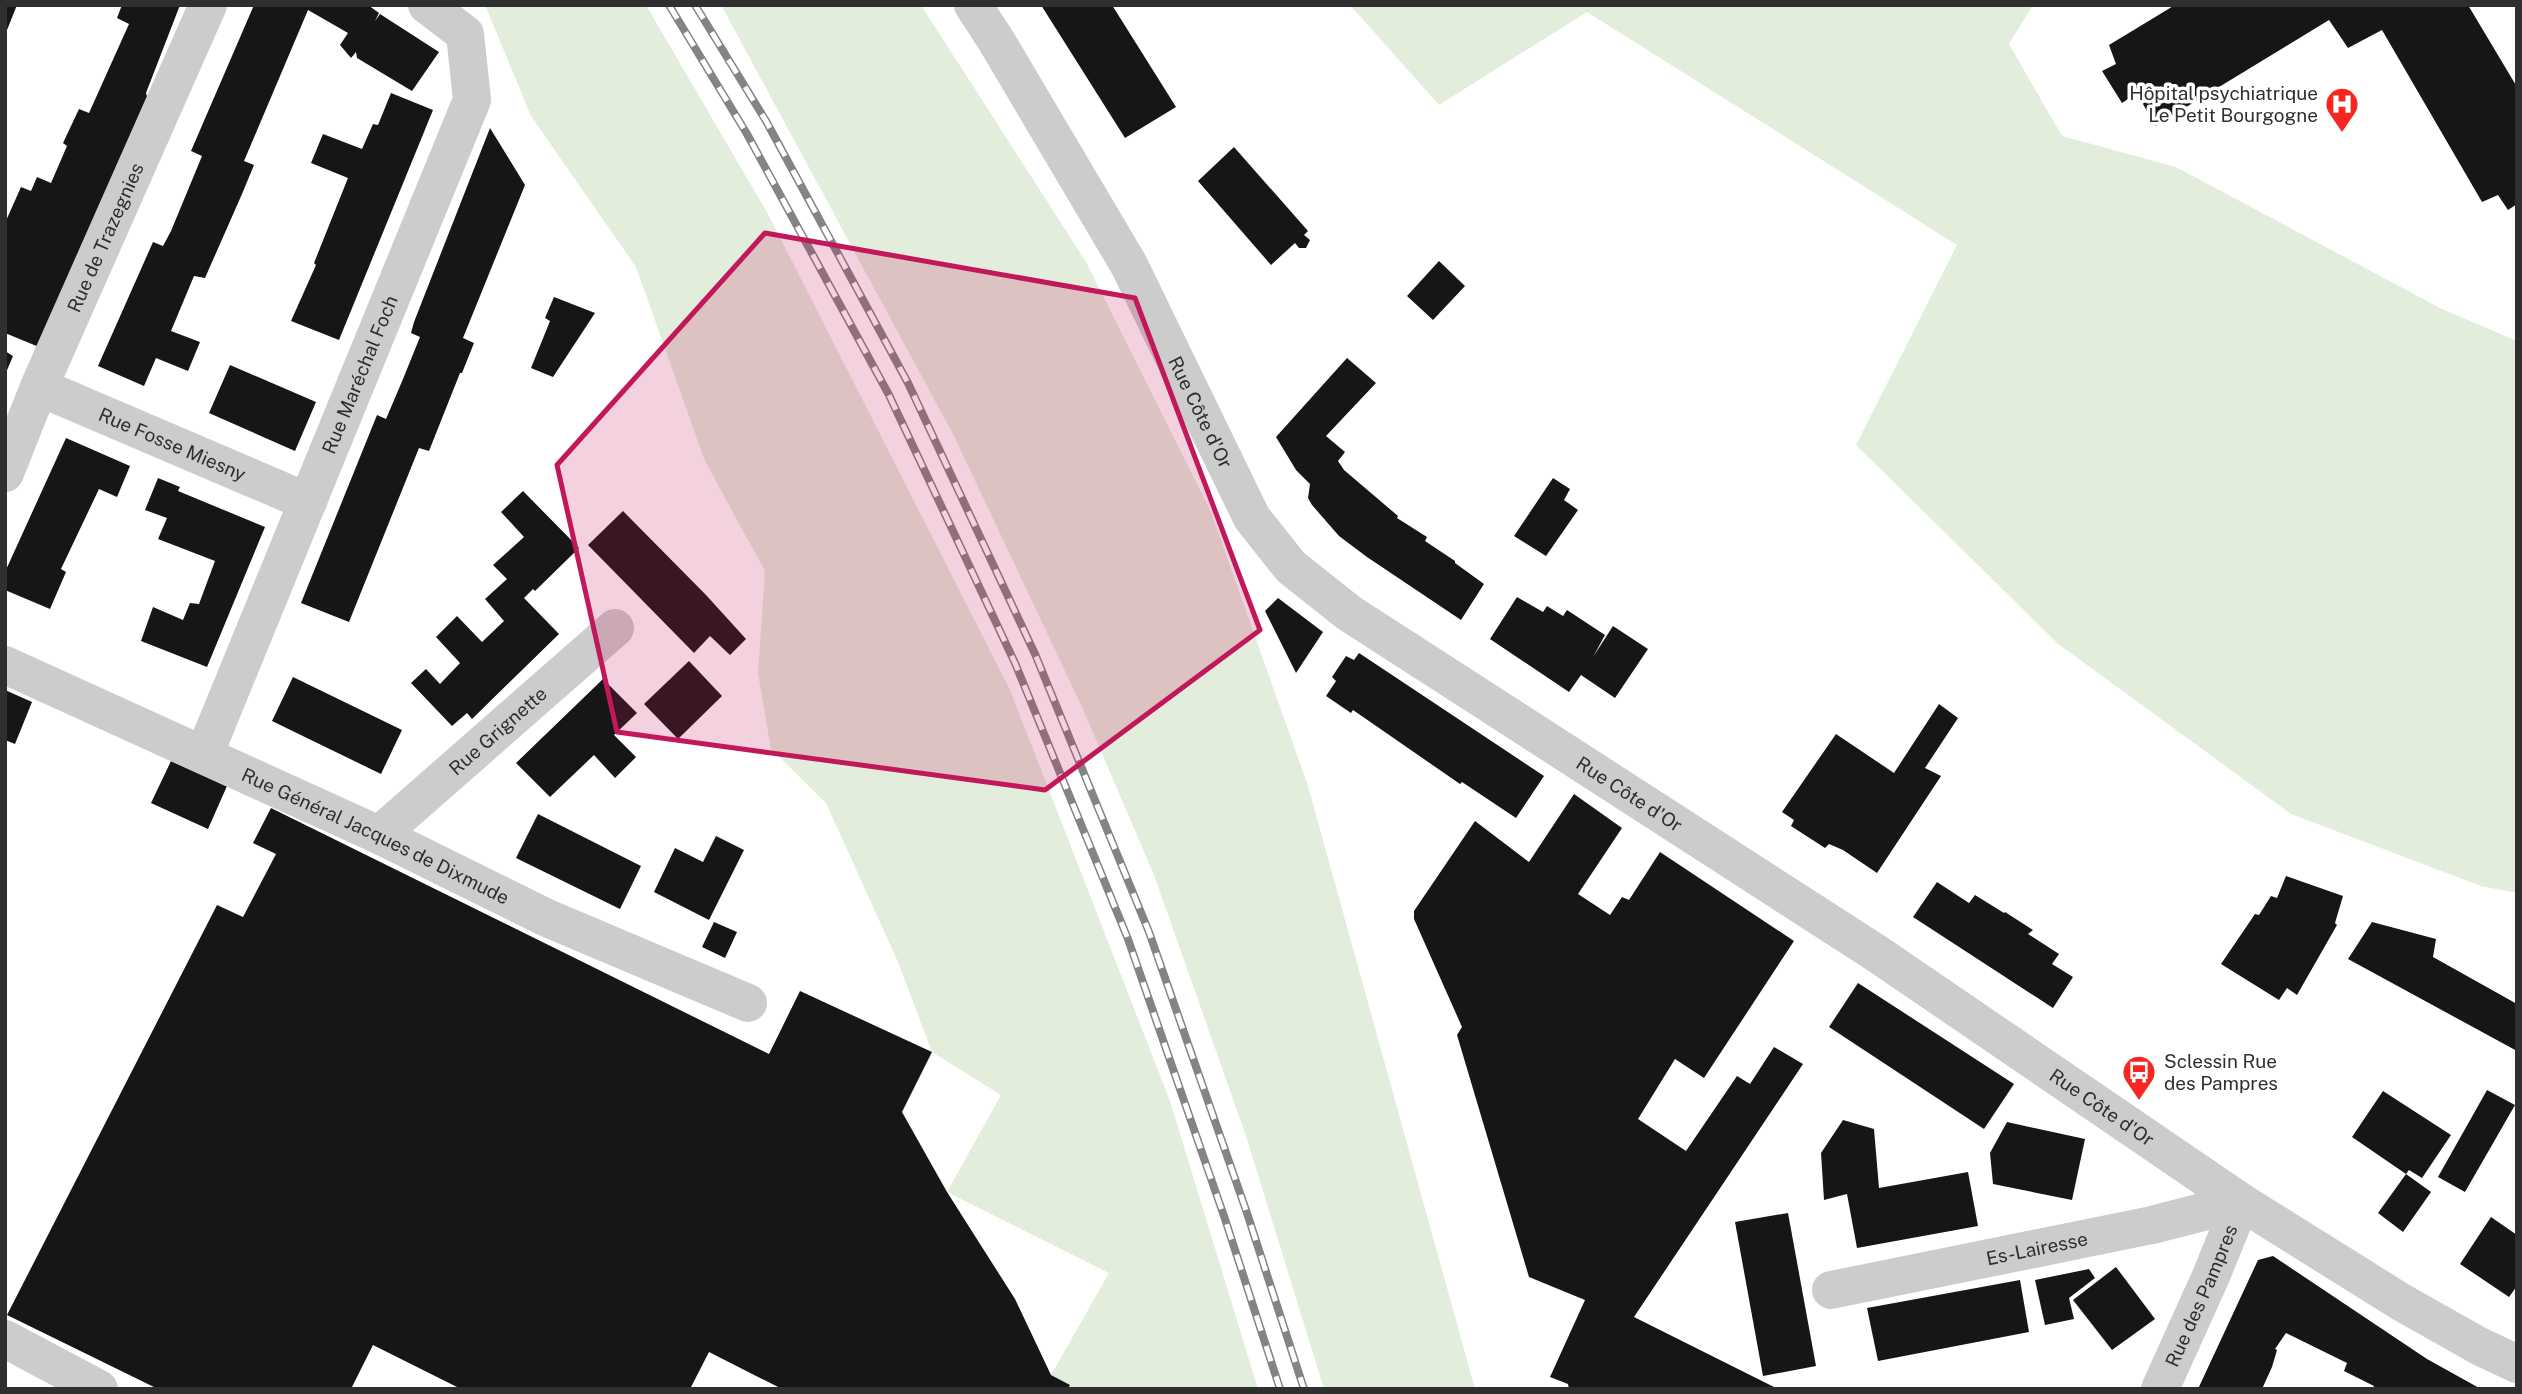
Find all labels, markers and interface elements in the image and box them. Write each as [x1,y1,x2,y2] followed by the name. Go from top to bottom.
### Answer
[2129,82,2318,126] place label: Hôpital psychiatrique Le Petit Bourgogne
[2323,85,2361,134] hospital icon: Hôpital psychiatrique Le Petit Bourgogne
[62,159,148,316] street label: Rue de Trazegnies
[317,292,402,457] street label: Rue Maréchal Foch
[1164,353,1237,472] street label: Rue Côte d'Or
[95,403,249,485] street label: Rue Fosse Miesny
[444,682,551,779] street label: Rue Grignette
[1572,752,1687,836] street label: Rue Côte d'Or
[238,763,513,909] street label: Rue Général Jacques de Dixmude
[2164,1050,2278,1094] place label: Sclessin Rue des Pampres
[2120,1053,2158,1102] bus stop icon: Sclessin Rue des Pampres
[2046,1064,2159,1151] street label: Rue Côte d'Or
[2161,1221,2242,1370] street label: Rue des Pampres
[1984,1227,2090,1269] street label: Es-Lairesse

